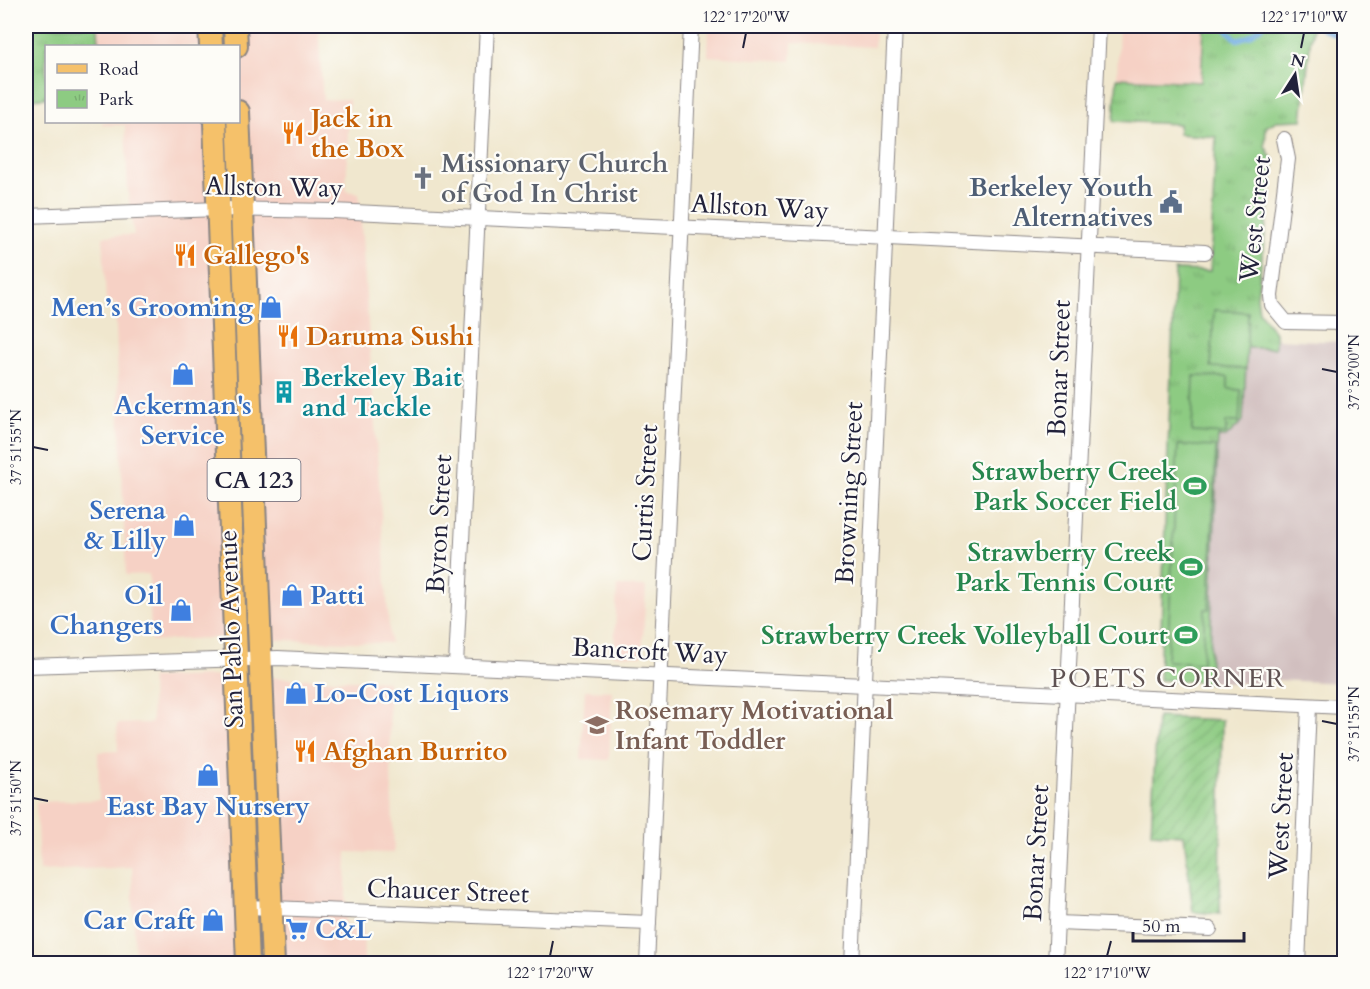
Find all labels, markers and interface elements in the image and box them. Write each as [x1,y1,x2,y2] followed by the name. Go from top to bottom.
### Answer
[702,7,790,27] text: 122°17'20"W
[1260,7,1348,27] text: 122°17'10"W
[45,45,240,123] legend
[1265,45,1325,105] north arrow
[1289,49,1307,74] text: N
[99,57,139,82] text: Road
[99,87,134,112] text: Park
[307,101,404,166] place label: Jack in the Box
[280,120,306,146] restaurant icon: Jack in the Box
[441,146,668,211] place label: Missionary Church of God In Christ
[1231,154,1279,285] street label: West Street
[410,165,436,191] church icon: Missionary Church of God In Christ
[205,168,344,206] street label: Allston Way
[969,170,1153,235] place label: Berkeley Youth Alternatives
[690,186,830,228] street label: Allston Way
[1158,189,1184,215] public building icon: Berkeley Youth Alternatives
[203,238,310,273] place label: Gallego's
[172,242,198,268] restaurant icon: Gallego's
[51,290,253,325] place label: Men’s Grooming
[258,294,284,320] shop icon: Men’s Grooming
[1039,299,1079,437] street label: Bonar Street
[306,319,474,354] place label: Daruma Sushi
[275,323,301,349] restaurant icon: Daruma Sushi
[1344,334,1364,410] text: 37°52'00"N
[302,360,462,425] place label: Berkeley Bait and Tackle
[170,361,196,387] shop icon: Ackerman's Service
[271,379,297,405] building icon: Berkeley Bait and Tackle
[114,388,252,453] place label: Ackerman's Service
[827,401,871,585] street label: Browning Street
[6,409,26,485] text: 37°51'55"N
[624,423,666,563] street label: Curtis Street
[418,454,460,594] street label: Byron Street
[972,454,1178,519] place label: Strawberry Creek Park Soccer Field
[208,459,300,501] road number: CA 123
[1182,473,1208,499] sports icon: Strawberry Creek Park Soccer Field
[84,493,166,558] place label: Serena & Lilly
[171,512,197,538] shop icon: Serena & Lilly
[210,529,252,729] street label: San Pablo Avenue
[955,535,1174,600] place label: Strawberry Creek Park Tennis Court
[1178,554,1204,580] sports icon: Strawberry Creek Park Tennis Court
[50,578,163,643] place label: Oil Changers
[310,578,365,613] place label: Patti
[279,582,305,608] shop icon: Patti
[168,597,194,623] shop icon: Oil Changers
[761,618,1168,653] place label: Strawberry Creek Volleyball Court
[1173,622,1199,648] sports icon: Strawberry Creek Volleyball Court
[571,629,729,673] street label: Bancroft Way
[1050,660,1286,697] district label: POETS CORNER
[314,676,509,711] place label: Lo-Cost Liquors
[283,680,309,706] shop icon: Lo-Cost Liquors
[1344,686,1364,762] text: 37°51'55"N
[615,693,894,758] place label: Rosemary Motivational Infant Toddler
[584,712,610,738] school or university icon: Rosemary Motivational Infant Toddler
[323,734,507,769] place label: Afghan Burrito
[292,738,318,764] restaurant icon: Afghan Burrito
[1260,752,1302,881] street label: West Street
[6,760,26,836] text: 37°51'50"N
[195,762,221,788] shop icon: East Bay Nursery
[1015,784,1057,922] street label: Bonar Street
[106,789,310,824] place label: East Bay Nursery
[366,871,530,911] street label: Chaucer Street
[83,903,195,938] place label: Car Craft
[1133,905,1244,943] scale bar
[200,907,226,933] shop icon: Car Craft
[315,912,372,947] place label: C&L
[1142,914,1181,939] text: 50 m
[284,916,310,942] supermarket icon: C&L
[506,963,594,983] text: 122°17'20"W
[1063,963,1151,983] text: 122°17'10"W

